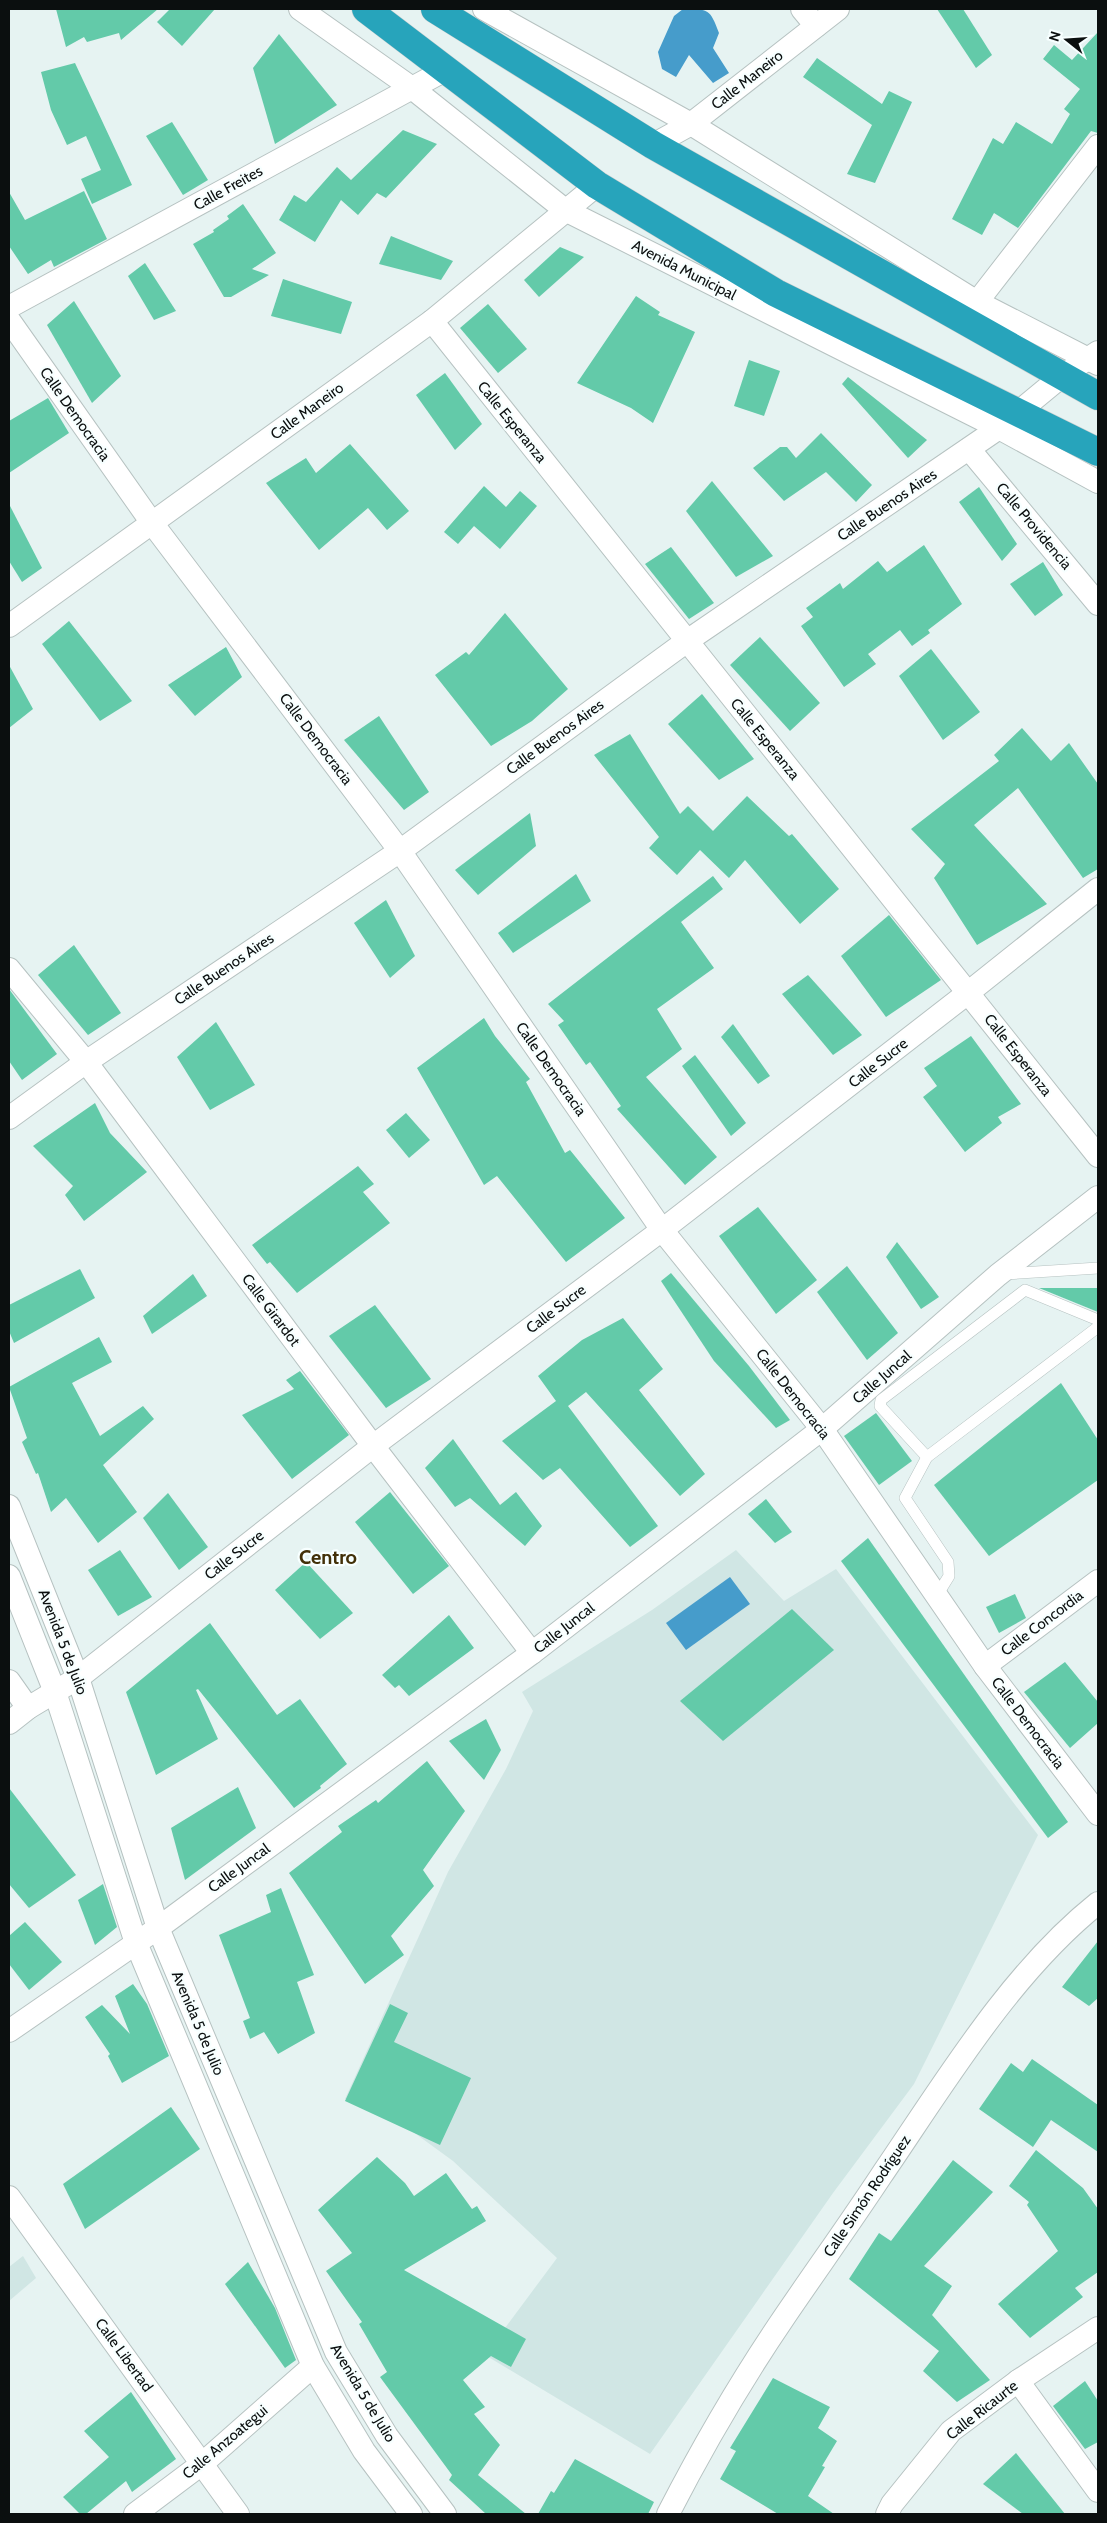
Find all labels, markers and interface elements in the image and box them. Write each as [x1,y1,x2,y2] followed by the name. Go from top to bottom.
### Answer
[1042,15,1092,65] north arrow
[1045,29,1065,44] text: N
[708,46,786,114] street label: Calle Maneiro
[190,162,266,214] street label: Calle Freites
[629,236,740,304] street label: Avenida Municipal
[36,364,114,465] street label: Calle Democracia
[267,378,347,444] street label: Calle Maneiro
[474,378,551,467] street label: Calle Esperanza
[834,465,940,545] street label: Calle Buenos Aires
[992,479,1076,574] street label: Calle Providencia
[276,690,357,789] street label: Calle Democracia
[727,695,804,784] street label: Calle Esperanza
[503,696,607,778] street label: Calle Buenos Aires
[171,929,277,1009] street label: Calle Buenos Aires
[980,1010,1056,1100] street label: Calle Esperanza
[512,1019,590,1120] street label: Calle Democracia
[845,1034,911,1092] street label: Calle Sucre
[238,1270,304,1350] street label: Calle Girardot
[523,1281,590,1337] street label: Calle Sucre
[752,1345,835,1444] street label: Calle Democracia
[849,1346,915,1407] street label: Calle Juncal
[201,1526,267,1584] street label: Calle Sucre
[299,1545,357,1569] district label: Centro
[997,1586,1087,1660] street label: Calle Concordia
[35,1587,91,1697] street label: Avenida 5 de Julio
[530,1598,598,1657] street label: Calle Juncal
[988,1674,1069,1773] street label: Calle Democracia
[205,1839,274,1896] street label: Calle Juncal
[168,1968,228,2078] street label: Avenida 5 de Julio
[820,2132,914,2260] street label: Calle Simón Rodríguez
[91,2315,157,2395] street label: Calle Libertad
[327,2341,399,2445] street label: Avenida 5 de Julio
[943,2376,1022,2444] street label: Calle Ricaurte
[179,2401,271,2483] street label: Calle Anzoategui

